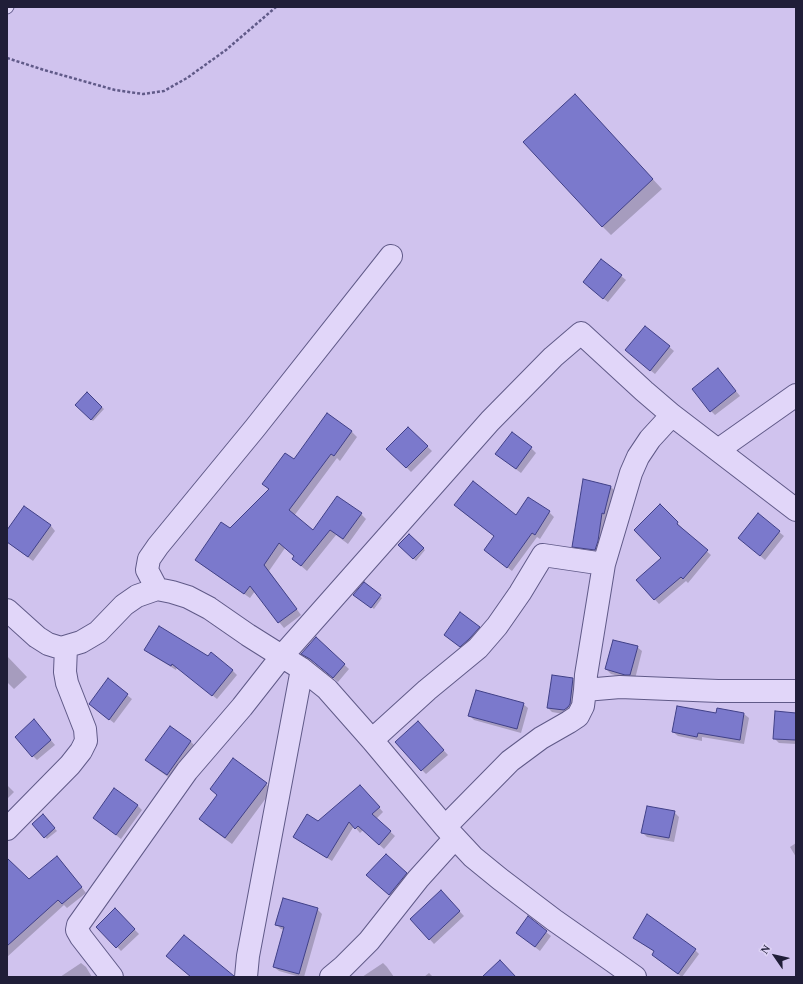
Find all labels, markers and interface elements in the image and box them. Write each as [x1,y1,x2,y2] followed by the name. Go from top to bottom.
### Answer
[755,936,795,976] north arrow
[758,943,772,956] text: N

